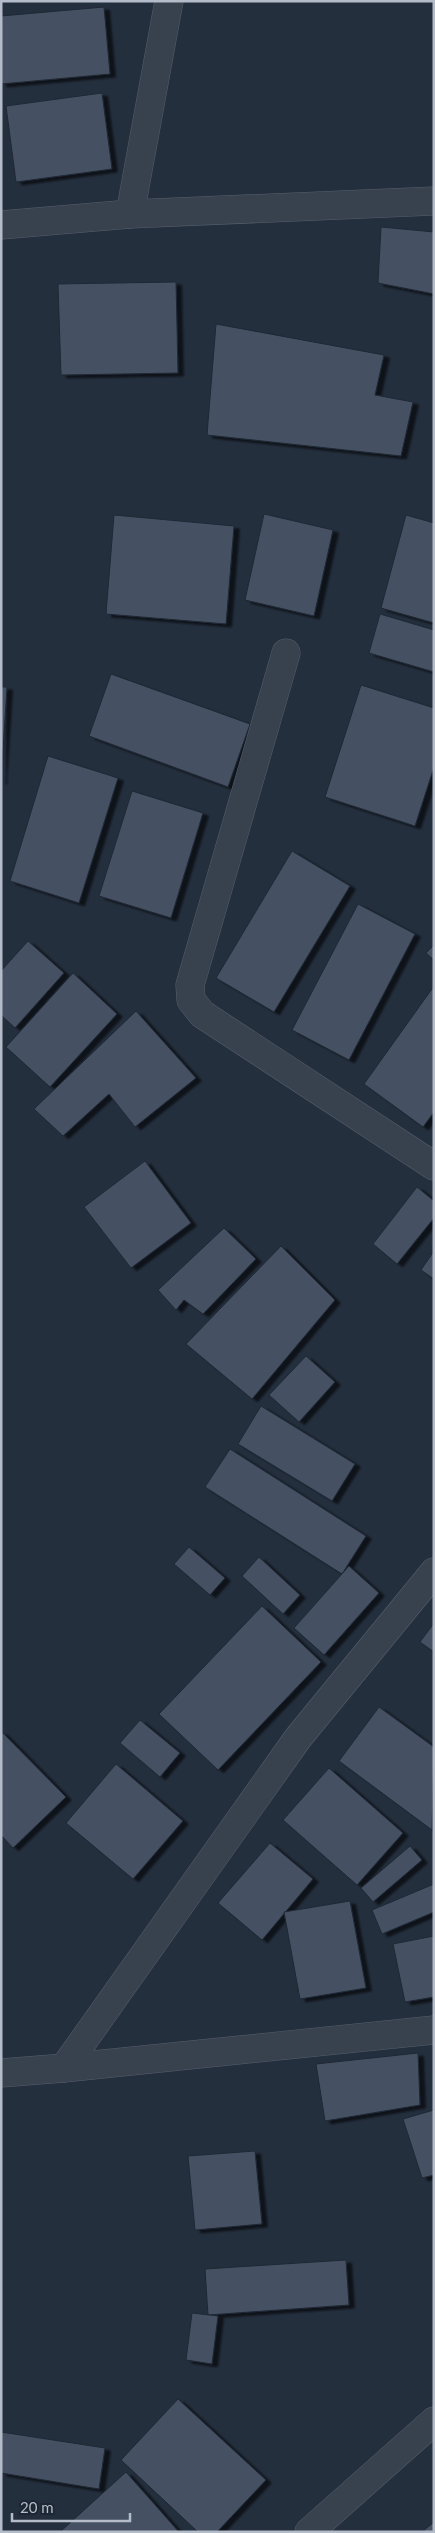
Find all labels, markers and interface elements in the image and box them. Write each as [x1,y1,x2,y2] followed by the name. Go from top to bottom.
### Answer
[12,2490,130,2522] scale bar
[20,2498,54,2516] text: 20 m

